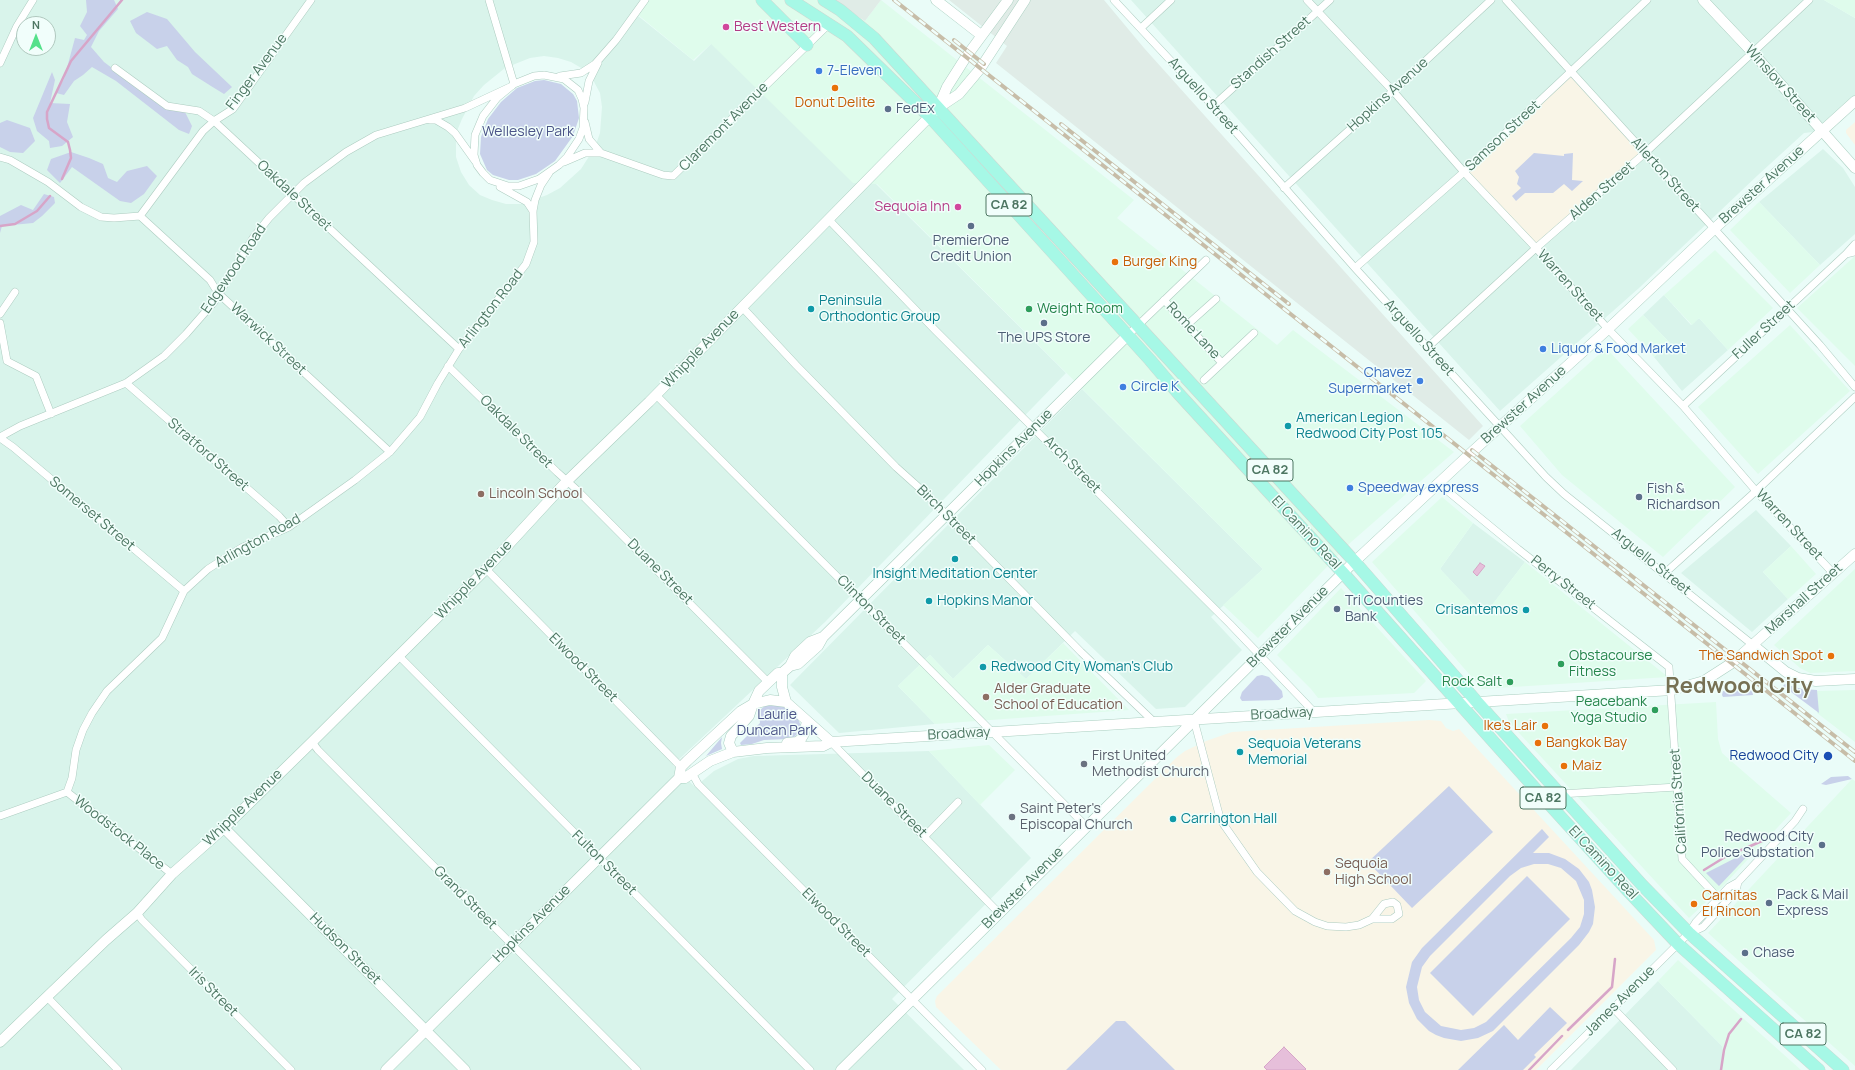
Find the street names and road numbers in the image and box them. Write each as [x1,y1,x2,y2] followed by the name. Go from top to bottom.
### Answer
[1228,13,1314,93] street label: Standish Street
[223,31,291,113] street label: Finger Avenue
[1741,42,1819,126] street label: Winslow Street
[1164,54,1242,138] street label: Arguello Street
[1344,54,1432,136] street label: Hopkins Avenue
[676,79,772,175] street label: Claremont Avenue
[1462,97,1544,175] street label: Samson Street
[1627,134,1703,216] street label: Allerton Street
[1716,142,1808,228] street label: Brewster Avenue
[253,157,335,235] street label: Oakdale Street
[1566,158,1638,224] street label: Alden Street
[986,194,1032,216] road number: CA 82
[198,221,270,317] street label: Edgewood Road
[1534,247,1606,325] street label: Warren Street
[455,266,527,352] street label: Arlington Road
[1380,296,1458,380] street label: Arguello Street
[1729,297,1799,363] street label: Fuller Street
[226,299,310,379] street label: Warwick Street
[1163,299,1223,363] street label: Rome Lane
[659,306,743,392] street label: Whipple Avenue
[1478,362,1570,448] street label: Brewster Avenue
[476,392,556,472] street label: Oakdale Street
[972,406,1056,490] street label: Hopkins Avenue
[164,415,252,495] street label: Stratford Street
[1040,433,1104,497] street label: Arch Street
[1247,459,1293,481] road number: CA 82
[46,473,138,555] street label: Somerset Street
[913,482,979,548] street label: Birch Street
[1752,486,1826,564] street label: Warren Street
[1268,493,1344,573] street label: El Camino Real
[212,511,304,571] street label: Arlington Road
[1608,525,1694,599] street label: Arguello Street
[624,536,696,608] street label: Duane Street
[432,537,516,623] street label: Whipple Avenue
[1527,552,1599,614] street label: Perry Street
[1762,560,1846,638] street label: Marshall Street
[833,572,909,648] street label: Clinton Street
[1244,583,1332,671] street label: Brewster Avenue
[545,630,621,706] street label: Elwood Street
[1250,704,1314,724] street label: Broadway
[927,724,991,744] street label: Broadway
[1667,748,1691,854] street label: California Street
[200,766,286,850] street label: Whipple Avenue
[858,769,930,841] street label: Duane Street
[1520,787,1566,809] road number: CA 82
[70,792,168,874] street label: Woodstock Place
[1565,823,1641,903] street label: El Camino Real
[568,827,640,899] street label: Fulton Street
[979,844,1067,932] street label: Brewster Avenue
[430,863,500,933] street label: Grand Street
[490,882,574,966] street label: Hopkins Avenue
[798,885,874,961] street label: Elwood Street
[306,910,384,988] street label: Hudson Street
[1581,962,1659,1040] street label: James Avenue
[185,964,241,1020] street label: Iris Street
[1780,1023,1826,1045] road number: CA 82

